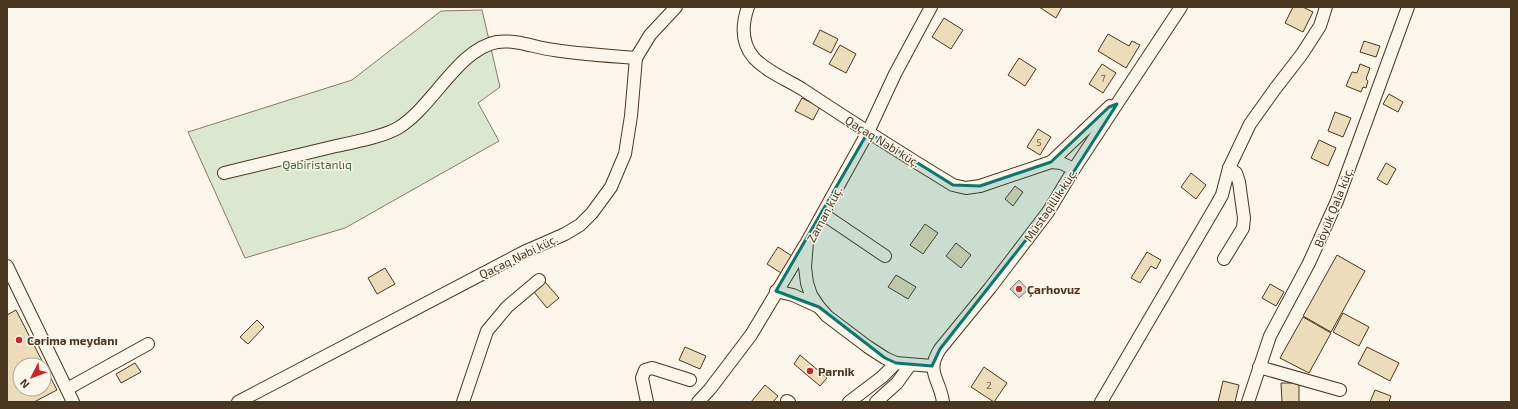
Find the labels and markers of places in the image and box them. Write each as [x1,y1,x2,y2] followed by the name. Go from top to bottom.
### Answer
[1027,282,1080,297] place label: Çarhovuz
[1014,284,1024,294] marker: Çarhovuz
[27,333,118,348] place label: Cərimə meydanı
[14,335,24,345] marker: Cərimə meydanı
[818,364,855,378] place label: Parnik
[805,366,815,376] marker: Parnik

